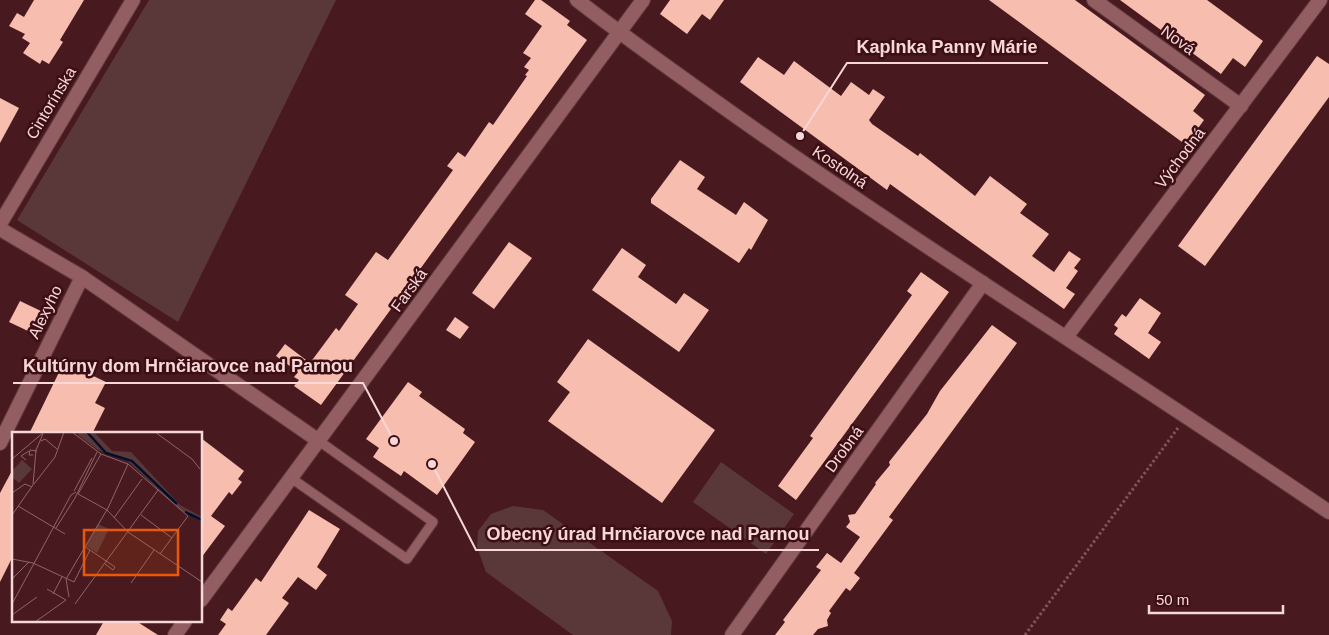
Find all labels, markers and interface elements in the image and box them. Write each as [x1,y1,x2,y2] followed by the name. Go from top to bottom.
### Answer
[1158,22,1198,58] street label: Nová
[847,30,1048,63] callout: Kaplnka Panny Márie
[856,37,1038,57] text: Kaplnka Panny Márie
[23,64,79,142] street label: Cintorínska
[1152,124,1208,192] street label: Východná
[809,143,871,192] street label: Kostolná
[388,265,430,315] street label: Farská
[25,283,65,341] street label: Alexyho
[13,350,363,383] callout: Kultúrny dom Hrnčiarovce nad Parnou
[23,356,353,376] text: Kultúrny dom Hrnčiarovce nad Parnou
[822,423,866,475] street label: Drobná
[12,432,202,622] inset map
[476,517,819,550] callout: Obecný úrad Hrnčiarovce nad Parnou
[486,524,810,544] text: Obecný úrad Hrnčiarovce nad Parnou
[1149,582,1283,614] scale bar
[1156,591,1189,608] text: 50 m

